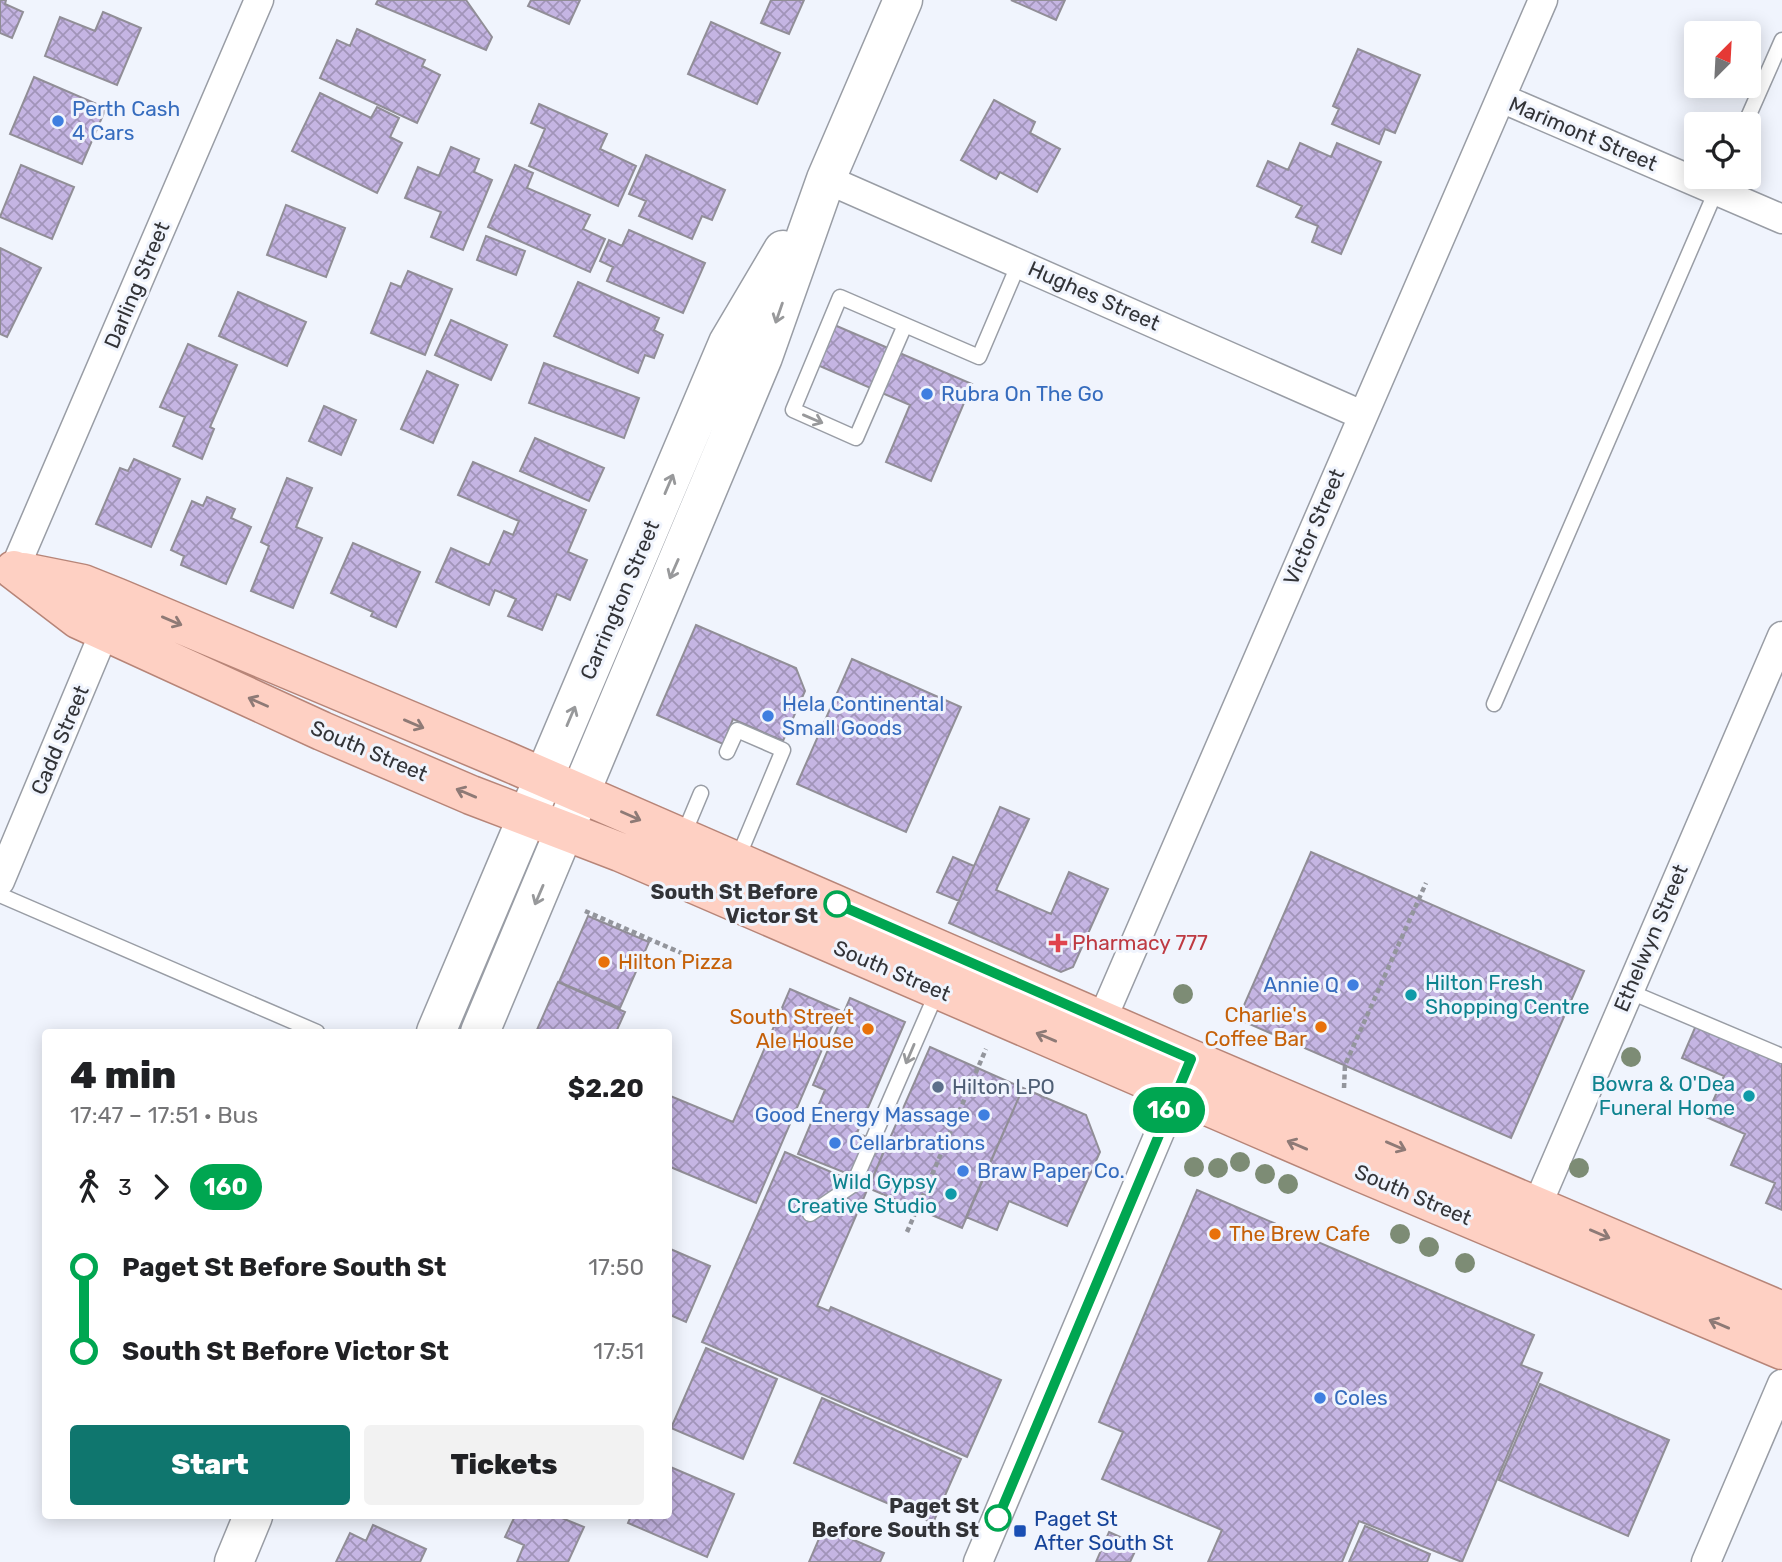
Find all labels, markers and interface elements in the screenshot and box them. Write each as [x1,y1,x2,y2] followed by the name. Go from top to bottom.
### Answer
[1684,21,1760,98] north arrow
[1684,21,1761,189] map controls
[1505,91,1661,176] street label: Marimont Street
[72,96,180,145] place label: Perth Cash 4 Cars
[1684,112,1761,189] button: locate
[50,113,66,129] marker: Perth Cash 4 Cars
[99,218,174,352] street label: Darling Street
[1025,255,1164,336] street label: Hughes Street
[772,302,785,324] one-way arrow
[941,381,1104,406] place label: Rubra On The Go
[919,386,935,402] marker: Rubra On The Go
[802,413,824,426] one-way arrow
[1278,465,1349,589] street label: Victor Street
[663,474,676,495] one-way arrow
[575,516,664,683] street label: Carrington Street
[666,557,679,579] one-way arrow
[160,615,182,628] one-way arrow
[25,681,94,798] street label: Cadd Street
[782,691,944,740] place label: Hela Continental Small Goods
[247,695,269,708] one-way arrow
[566,706,579,728] one-way arrow
[760,708,776,724] marker: Hela Continental Small Goods
[307,715,431,786] street label: South Street
[403,718,424,731] one-way arrow
[456,786,478,799] one-way arrow
[620,810,642,823] one-way arrow
[1608,860,1693,1015] street label: Ethelwyn Street
[651,879,818,928] place label: South St Before Victor St
[532,884,545,906] one-way arrow
[824,891,850,917] marker: South St Before Victor St
[1072,930,1208,955] place label: Pharmacy 777
[830,935,954,1006] street label: South Street
[1050,935,1066,951] marker: Pharmacy 777
[618,949,733,974] place label: Hilton Pizza
[596,954,612,970] marker: Hilton Pizza
[1425,970,1590,1019] place label: Hilton Fresh Shopping Centre
[1263,972,1339,997] place label: Annie Q
[1345,977,1361,993] marker: Annie Q
[1403,987,1419,1003] marker: Hilton Fresh Shopping Centre
[1205,1002,1307,1051] place label: Charlie's Coffee Bar
[729,1004,854,1053] place label: South Street Ale House
[1313,1019,1329,1035] marker: Charlie's Coffee Bar
[860,1021,876,1037] marker: South Street Ale House
[1036,1030,1058,1043] one-way arrow
[903,1042,916,1064] one-way arrow
[70,1052,176,1098] text: 4 min
[1591,1071,1735,1120] place label: Bowra & O'Dea Funeral Home
[568,1073,644,1104] text: $2.20
[952,1074,1055,1099] place label: Hilton LPO
[930,1079,946,1095] marker: Hilton LPO
[1129,1087,1209,1133] line badge: 160
[1741,1088,1757,1104] marker: Bowra & O'Dea Funeral Home
[1147,1096,1191,1124] text: 160
[70,1101,258,1129] text: 17:47 – 17:51 · Bus
[755,1102,970,1127] place label: Good Energy Massage
[976,1107,992,1123] marker: Good Energy Massage
[849,1130,985,1155] place label: Cellarbrations
[827,1135,843,1151] marker: Cellarbrations
[1287,1138,1308,1151] one-way arrow
[1384,1140,1406,1153] one-way arrow
[977,1158,1125,1183] place label: Braw Paper Co.
[1351,1159,1475,1230] street label: South Street
[955,1163,971,1179] marker: Braw Paper Co.
[70,1168,108,1206] icon: walk
[142,1168,180,1206] icon: forward
[787,1169,937,1218] place label: Wild Gypsy Creative Studio
[118,1173,132,1201] text: 3
[204,1173,248,1201] text: 160
[943,1186,959,1202] marker: Wild Gypsy Creative Studio
[1229,1221,1370,1246] place label: The Brew Cafe
[1207,1226,1223,1242] marker: The Brew Cafe
[1588,1228,1610,1241] one-way arrow
[122,1252,446,1283] text: Paget St Before South St
[588,1253,644,1281] text: 17:50
[1709,1316,1730,1329] one-way arrow
[122,1336,449,1367] text: South St Before Victor St
[593,1337,644,1365] text: 17:51
[1334,1385,1388,1410] place label: Coles
[1312,1390,1328,1406] marker: Coles
[70,1425,350,1505] button: Start
[364,1425,644,1505] button: Tickets
[812,1493,979,1542] place label: Paget St Before South St
[985,1505,1011,1531] marker: Paget St Before South St
[1034,1506,1174,1555] place label: Paget St After South St
[1012,1523,1028,1539] marker: Paget St After South St

